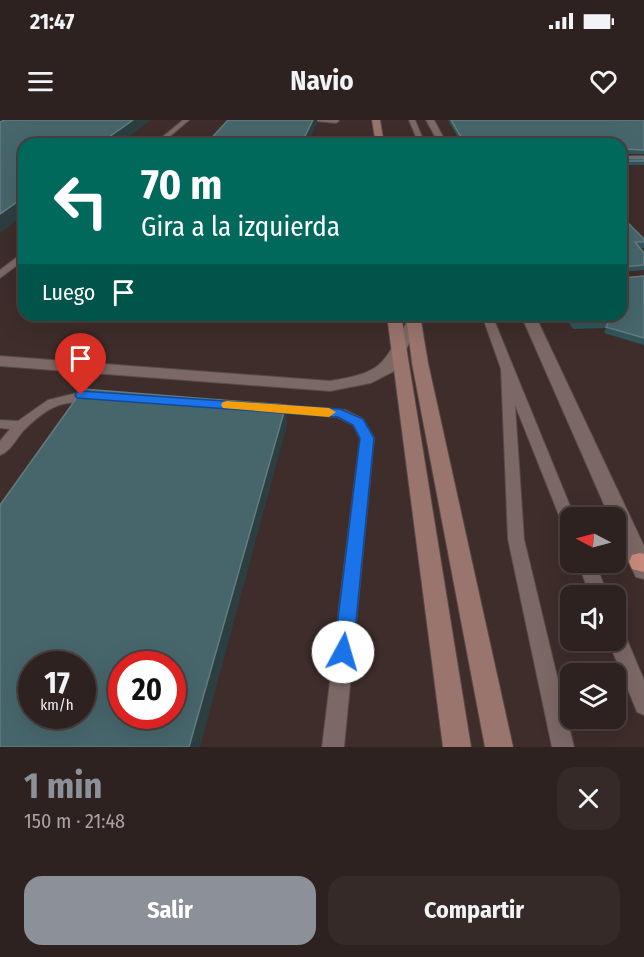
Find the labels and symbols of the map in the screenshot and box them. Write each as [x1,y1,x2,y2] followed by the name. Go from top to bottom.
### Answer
[55,333,106,395] pin
[560,507,626,573] north arrow
[311,620,375,684] position arrow
[108,651,186,729] speed limit sign: 20

